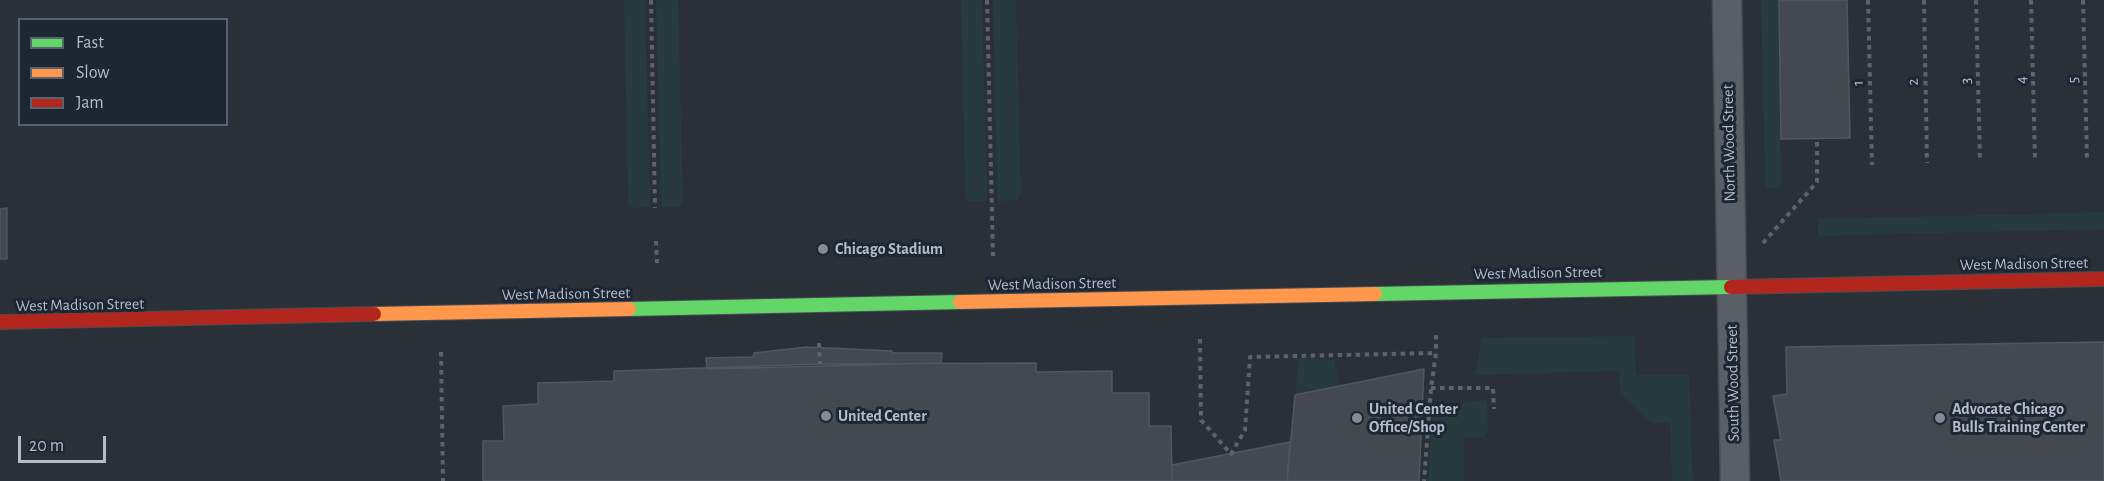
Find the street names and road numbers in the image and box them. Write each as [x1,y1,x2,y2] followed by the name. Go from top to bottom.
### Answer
[2011,76,2031,84] street label: 4
[2063,76,2083,84] street label: 5
[1903,78,1923,86] street label: 2
[1956,78,1976,84] street label: 3
[1848,80,1868,86] street label: 1
[1718,84,1740,202] street label: North Wood Street
[1959,253,2089,275] street label: West Madison Street
[1473,262,1603,284] street label: West Madison Street
[987,273,1117,295] street label: West Madison Street
[501,283,631,305] street label: West Madison Street
[15,294,145,316] street label: West Madison Street
[1722,324,1744,442] street label: South Wood Street

